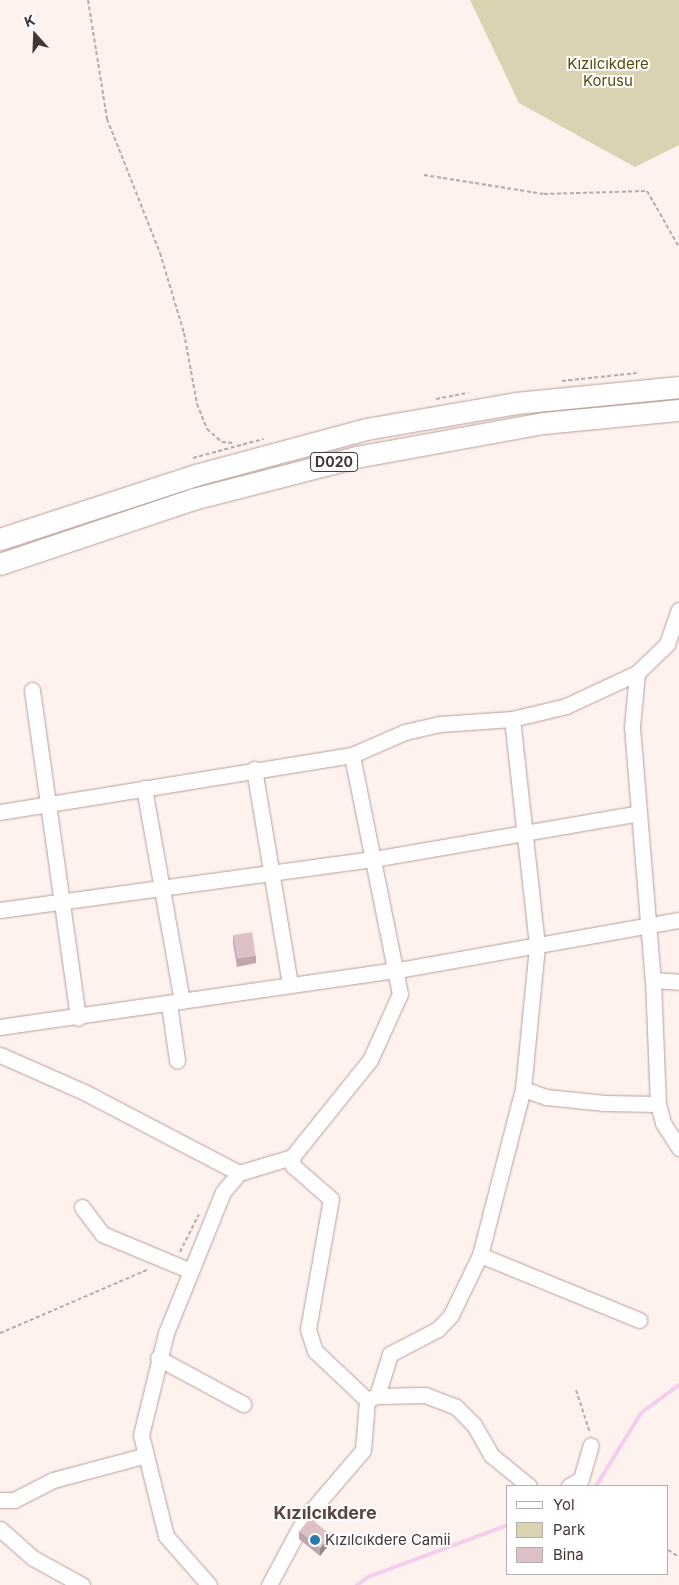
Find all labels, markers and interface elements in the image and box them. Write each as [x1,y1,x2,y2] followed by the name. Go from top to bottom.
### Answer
[10,10,60,60] north arrow
[22,11,37,30] text: K
[567,54,649,89] park label: Kızılcıkdere Korusu
[309,451,359,474] road number: D020
[507,1485,669,1575] legend
[553,1495,575,1514] text: Yol
[273,1502,377,1524] district label: Kızılcıkdere
[553,1520,585,1539] text: Park
[325,1531,451,1549] place label: Kızılcıkdere Camii
[309,1534,321,1546] marker: Kızılcıkdere Camii
[553,1545,584,1564] text: Bina

